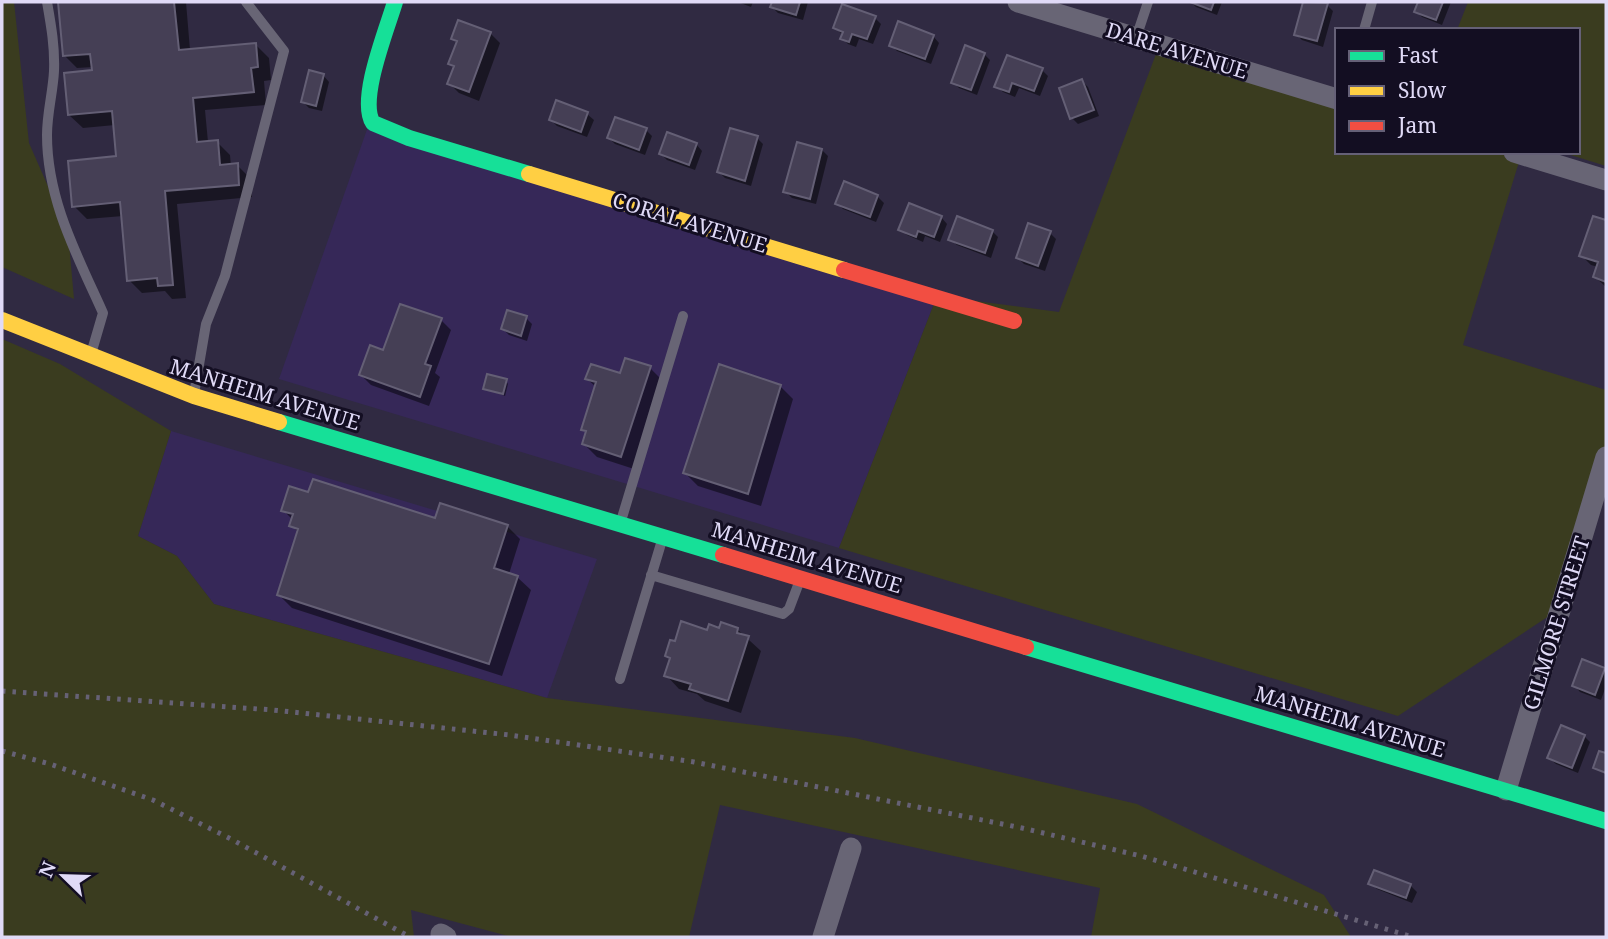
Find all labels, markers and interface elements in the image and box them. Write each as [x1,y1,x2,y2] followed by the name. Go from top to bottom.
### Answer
[1103,15,1251,85] street label: DARE AVENUE
[1335,28,1580,154] legend
[1398,41,1438,69] text: Fast
[1398,76,1447,104] text: Slow
[1397,111,1437,139] text: Jam
[609,185,771,259] street label: CORAL AVENUE
[166,352,364,436] street label: MANHEIM AVENUE
[708,515,906,599] street label: MANHEIM AVENUE
[1516,533,1596,713] street label: GILMORE STREET
[1251,679,1449,763] street label: MANHEIM AVENUE
[28,841,98,911] north arrow
[32,857,62,881] text: N

